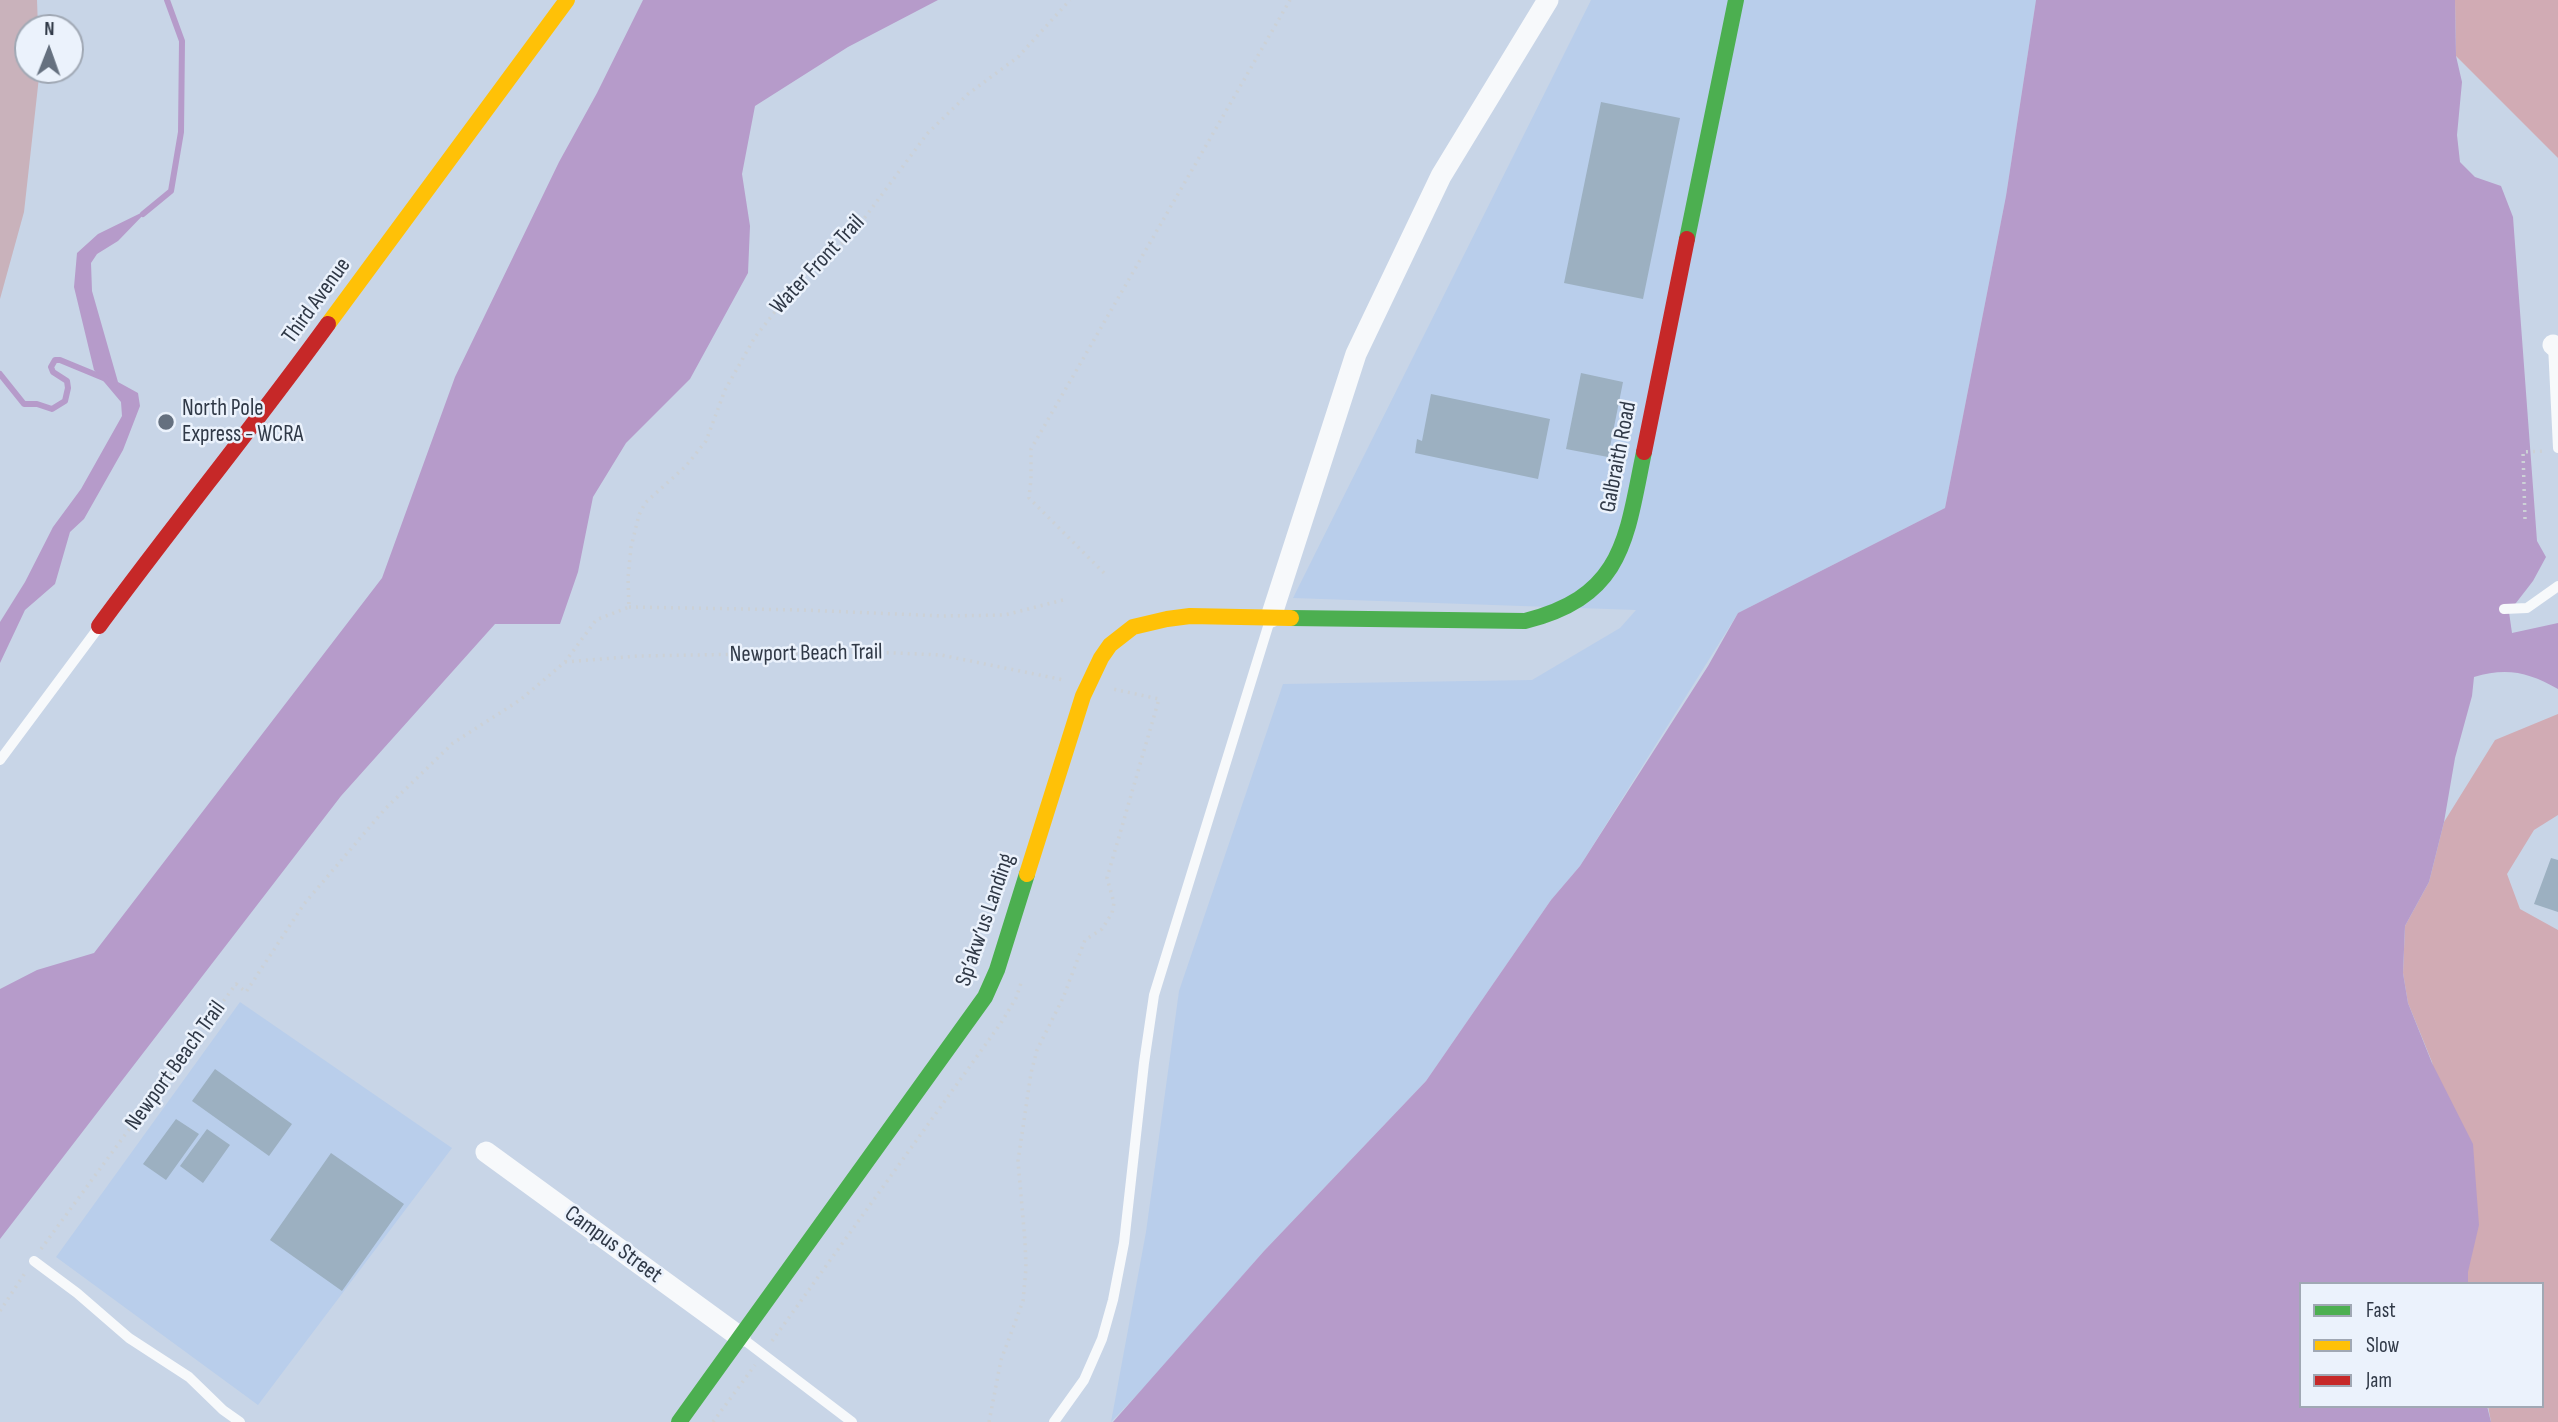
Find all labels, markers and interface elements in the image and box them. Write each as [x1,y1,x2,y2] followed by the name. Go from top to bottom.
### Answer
[14,14,84,84] north arrow
[44,18,55,41] text: N
[765,210,871,320] street label: Water Front Trail
[277,253,357,349] street label: Third Avenue
[182,395,303,449] place label: North Pole Express - WCRA
[1595,399,1643,515] street label: Galbraith Road
[156,412,176,432] marker: North Pole Express - WCRA
[729,639,883,669] street label: Newport Beach Trail
[950,850,1022,990] street label: Sp’akw’us Landing
[120,996,232,1136] street label: Newport Beach Trail
[559,1200,667,1290] street label: Campus Street
[2299,1282,2544,1408] legend
[2366,1298,2396,1323] text: Fast
[2366,1333,2399,1358] text: Slow
[2366,1368,2392,1393] text: Jam

